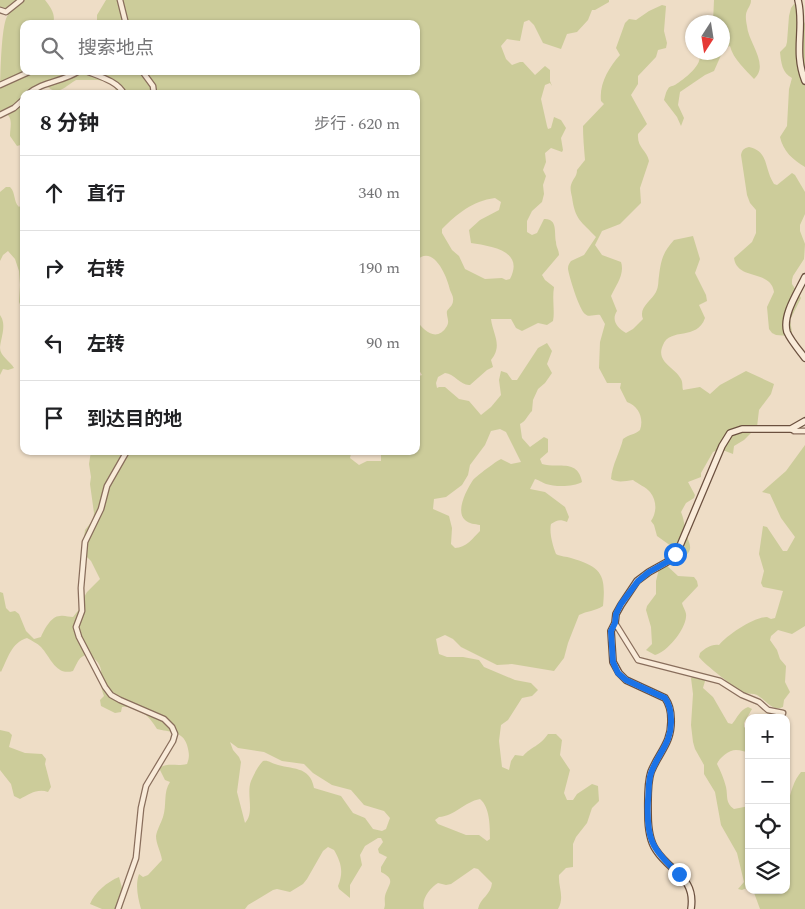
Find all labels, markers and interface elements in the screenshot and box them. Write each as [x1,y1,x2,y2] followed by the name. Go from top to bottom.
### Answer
[685,15,730,60] north arrow
[20,20,420,75] search box
[38,34,66,62] icon: search
[78,34,154,63] text: 搜索地点
[40,108,99,140] text: 8 分钟
[314,112,400,136] text: 步行 · 620 m
[40,179,68,207] icon: ahead
[87,180,125,209] text: 直行
[358,181,400,205] text: 340 m
[40,254,68,282] icon: right
[87,255,125,284] text: 右转
[358,256,400,280] text: 190 m
[40,329,68,357] icon: left
[87,330,125,359] text: 左转
[366,331,400,355] text: 90 m
[40,404,68,432] icon: arrive
[87,405,182,434] text: 到达目的地
[664,543,687,566] route start
[745,714,790,894] map controls
[745,714,790,759] button: +
[745,759,790,804] button: −
[745,804,790,849] button: locate
[745,849,790,894] button: layers
[668,863,691,886] route end

